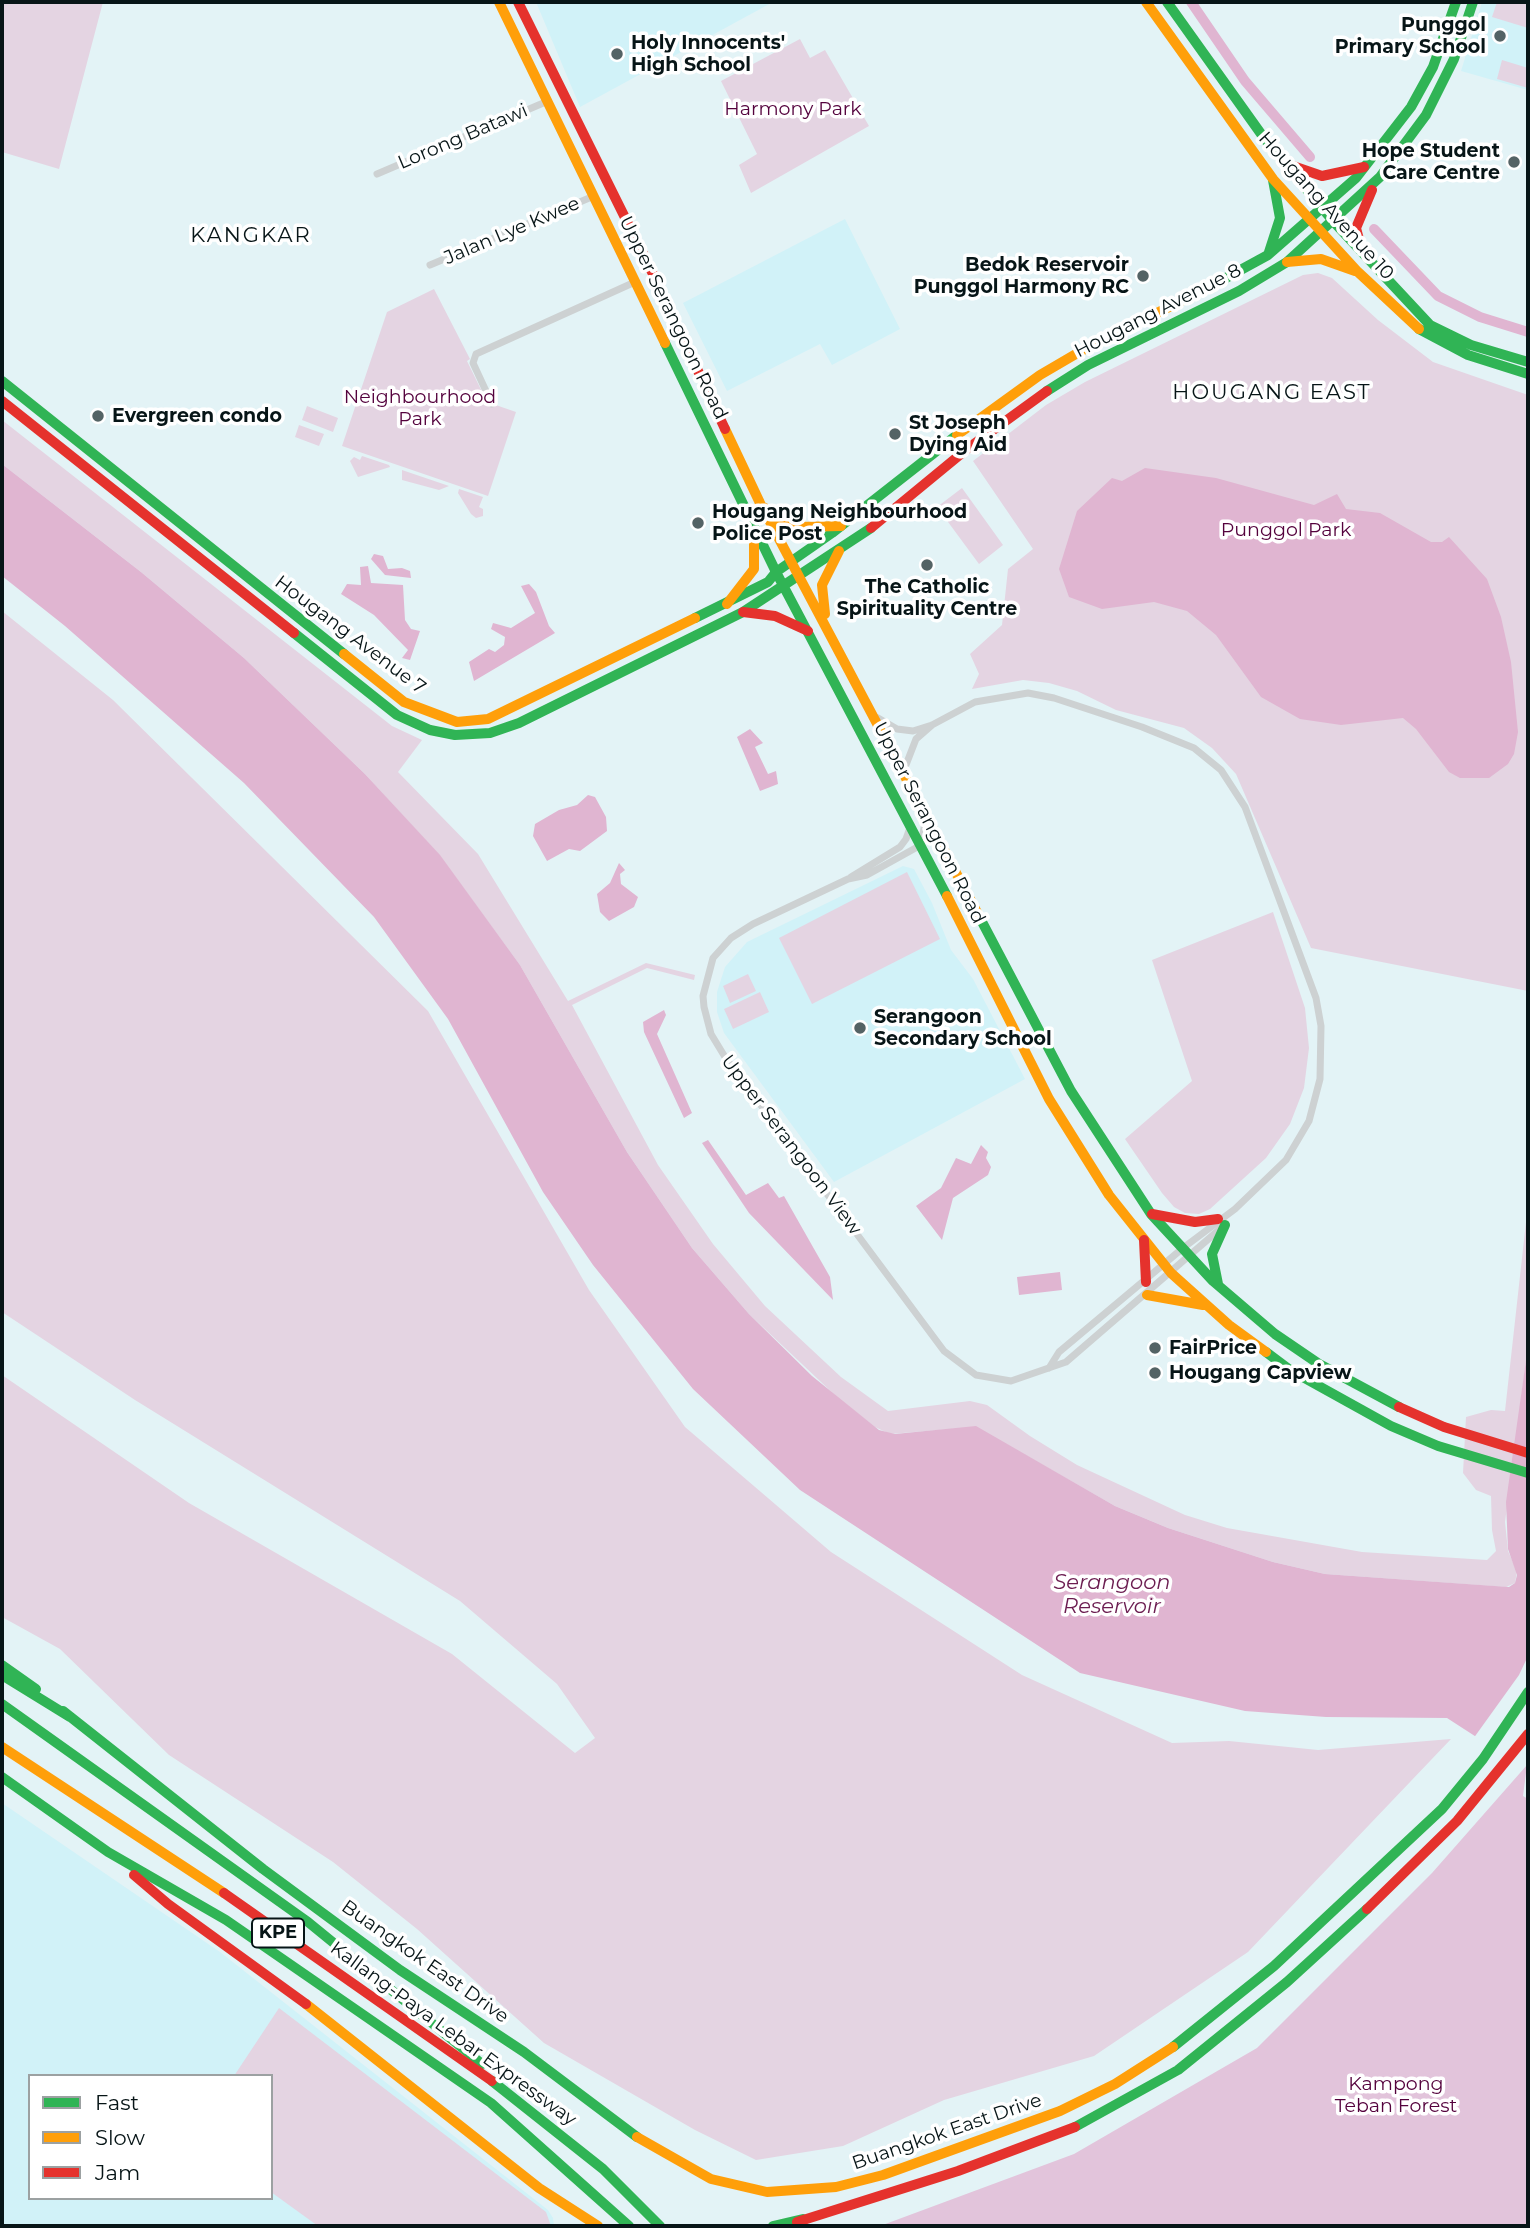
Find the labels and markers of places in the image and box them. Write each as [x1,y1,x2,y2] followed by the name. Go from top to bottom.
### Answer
[1335,14,1486,58] place label: Punggol Primary School
[1492,28,1508,44] marker: Punggol Primary School
[631,32,785,76] place label: Holy Innocents' High School
[609,46,625,62] marker: Holy Innocents' High School
[1362,140,1500,184] place label: Hope Student Care Centre
[1506,154,1522,170] marker: Hope Student Care Centre
[914,254,1129,298] place label: Bedok Reservoir Punggol Harmony RC
[1135,268,1151,284] marker: Bedok Reservoir Punggol Harmony RC
[112,405,282,427] place label: Evergreen condo
[90,408,106,424] marker: Evergreen condo
[909,412,1007,456] place label: St Joseph Dying Aid
[887,426,903,442] marker: St Joseph Dying Aid
[712,501,967,545] place label: Hougang Neighbourhood Police Post
[690,515,706,531] marker: Hougang Neighbourhood Police Post
[919,557,935,573] marker: The Catholic Spirituality Centre
[837,576,1017,620] place label: The Catholic Spirituality Centre
[874,1006,1052,1050] place label: Serangoon Secondary School
[852,1020,868,1036] marker: Serangoon Secondary School
[1169,1337,1257,1359] place label: FairPrice
[1147,1340,1163,1356] marker: FairPrice
[1169,1362,1352,1384] place label: Hougang Capview
[1147,1365,1163,1381] marker: Hougang Capview

